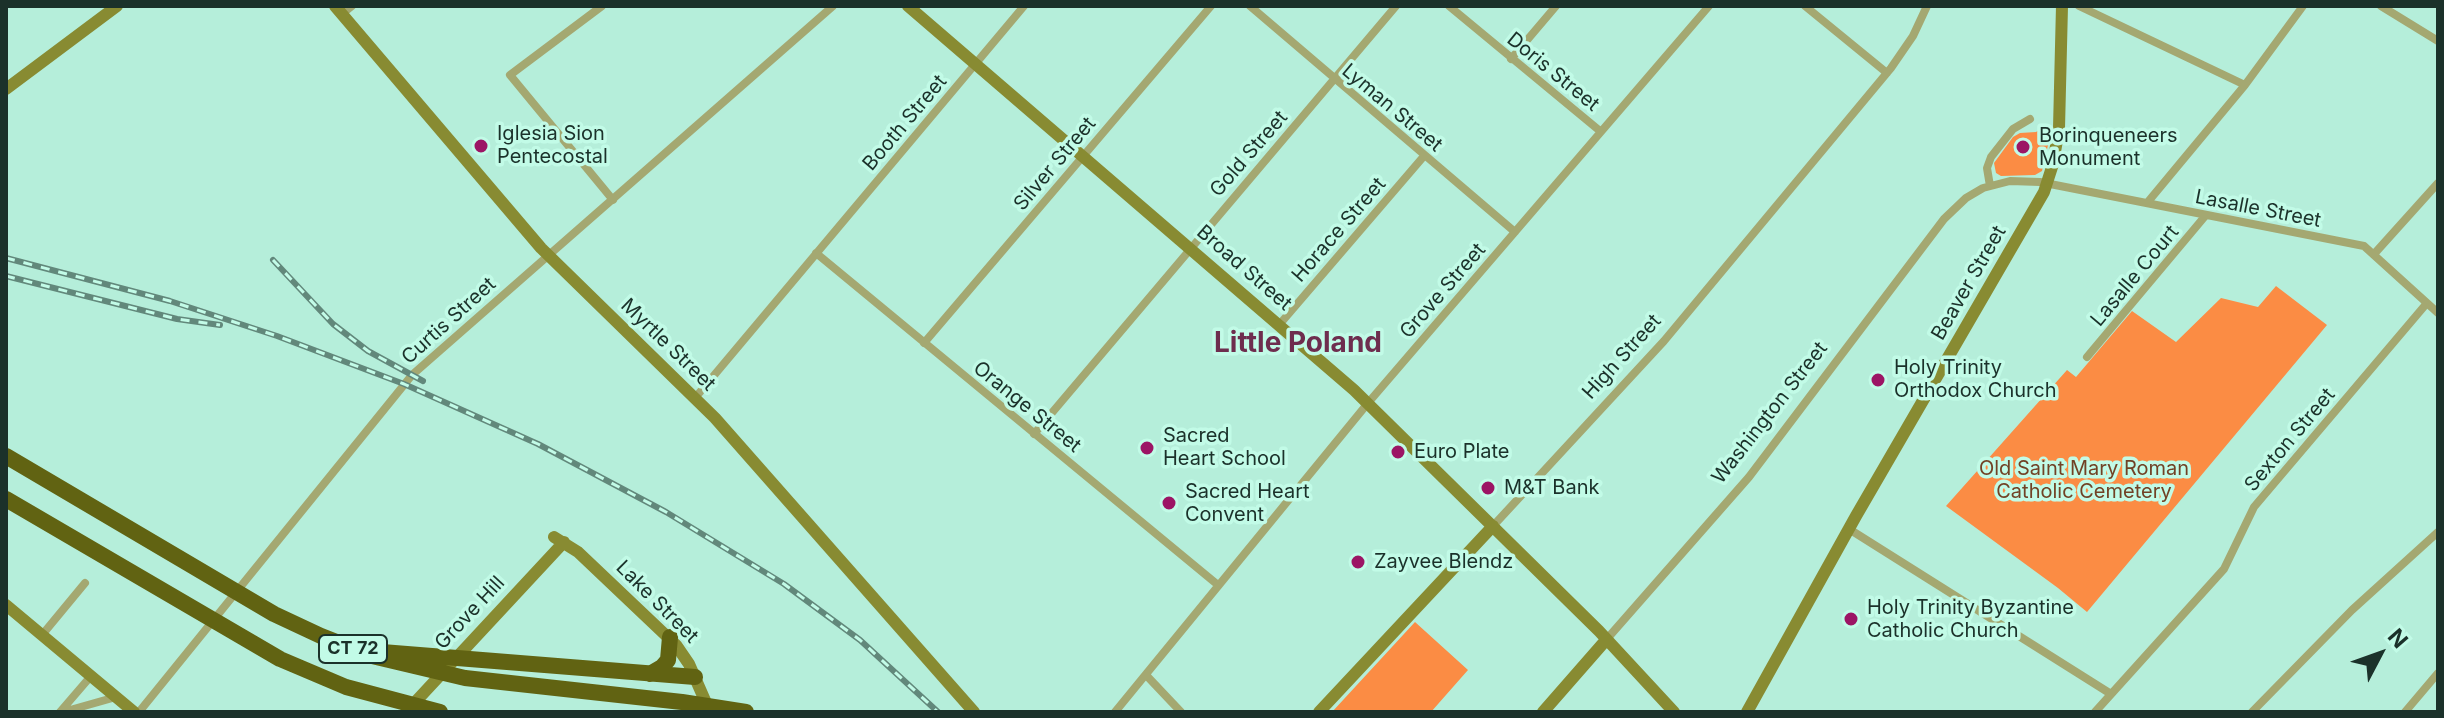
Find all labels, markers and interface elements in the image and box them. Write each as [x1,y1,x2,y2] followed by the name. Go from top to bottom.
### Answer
[1502,28,1604,116] street label: Doris Street
[1337,59,1447,157] street label: Lyman Street
[858,70,952,176] street label: Booth Street
[1205,106,1293,202] street label: Gold Street
[1009,112,1101,216] street label: Silver Street
[497,122,608,169] place label: Iglesia Sion Pentecostal
[2039,124,2178,171] place label: Borinqueneers Monument
[472,137,490,155] marker: Iglesia Sion Pentecostal
[2014,138,2032,156] marker: Borinqueneers Monument
[1287,173,1391,287] street label: Horace Street
[2193,185,2323,233] street label: Lasalle Street
[1192,220,1296,316] street label: Broad Street
[2086,221,2184,331] street label: Lasalle Court
[1927,222,2011,344] street label: Beaver Street
[1395,238,1491,344] street label: Grove Street
[397,273,501,369] street label: Curtis Street
[616,294,720,396] street label: Myrtle Street
[1578,310,1666,404] street label: High Street
[1214,327,1382,361] district label: Little Poland
[1707,337,1833,489] street label: Washington Street
[968,356,1086,458] street label: Orange Street
[1894,356,2057,403] place label: Holy Trinity Orthodox Church
[1869,371,1887,389] marker: Holy Trinity Orthodox Church
[2240,383,2340,497] street label: Sexton Street
[1163,424,1286,471] place label: Sacred Heart School
[1138,439,1156,457] marker: Sacred Heart School
[1414,440,1510,464] place label: Euro Plate
[1389,443,1407,461] marker: Euro Plate
[1979,457,2189,504] park label: Old Saint Mary Roman Catholic Cemetery
[1504,476,1599,500] place label: M&T Bank
[1479,479,1497,497] marker: M&T Bank
[1185,480,1310,527] place label: Sacred Heart Convent
[1160,494,1178,512] marker: Sacred Heart Convent
[1374,550,1513,574] place label: Zayvee Blendz
[1349,553,1367,571] marker: Zayvee Blendz
[611,556,703,648] street label: Lake Street
[430,571,510,655] street label: Grove Hill
[1867,596,2074,643] place label: Holy Trinity Byzantine Catholic Church
[1842,610,1860,628] marker: Holy Trinity Byzantine Catholic Church
[2340,614,2420,694] north arrow
[2383,623,2413,653] text: N
[319,635,387,663] road number: CT 72

